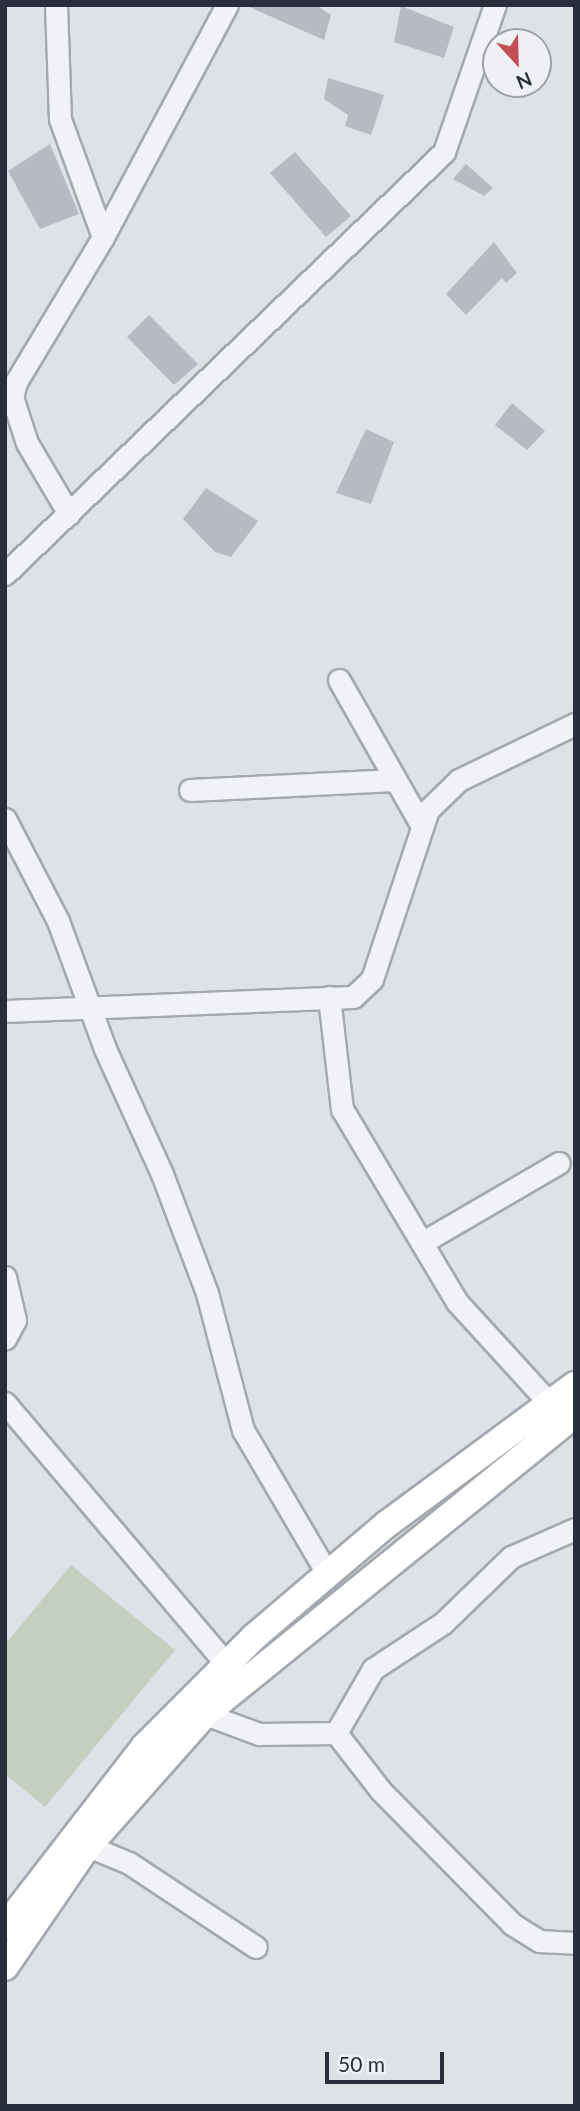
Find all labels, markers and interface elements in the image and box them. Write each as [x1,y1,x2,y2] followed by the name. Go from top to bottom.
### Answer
[482,28,552,98] north arrow
[513,68,535,94] text: N
[328,2038,447,2082] scale bar
[338,2051,385,2076] text: 50 m

